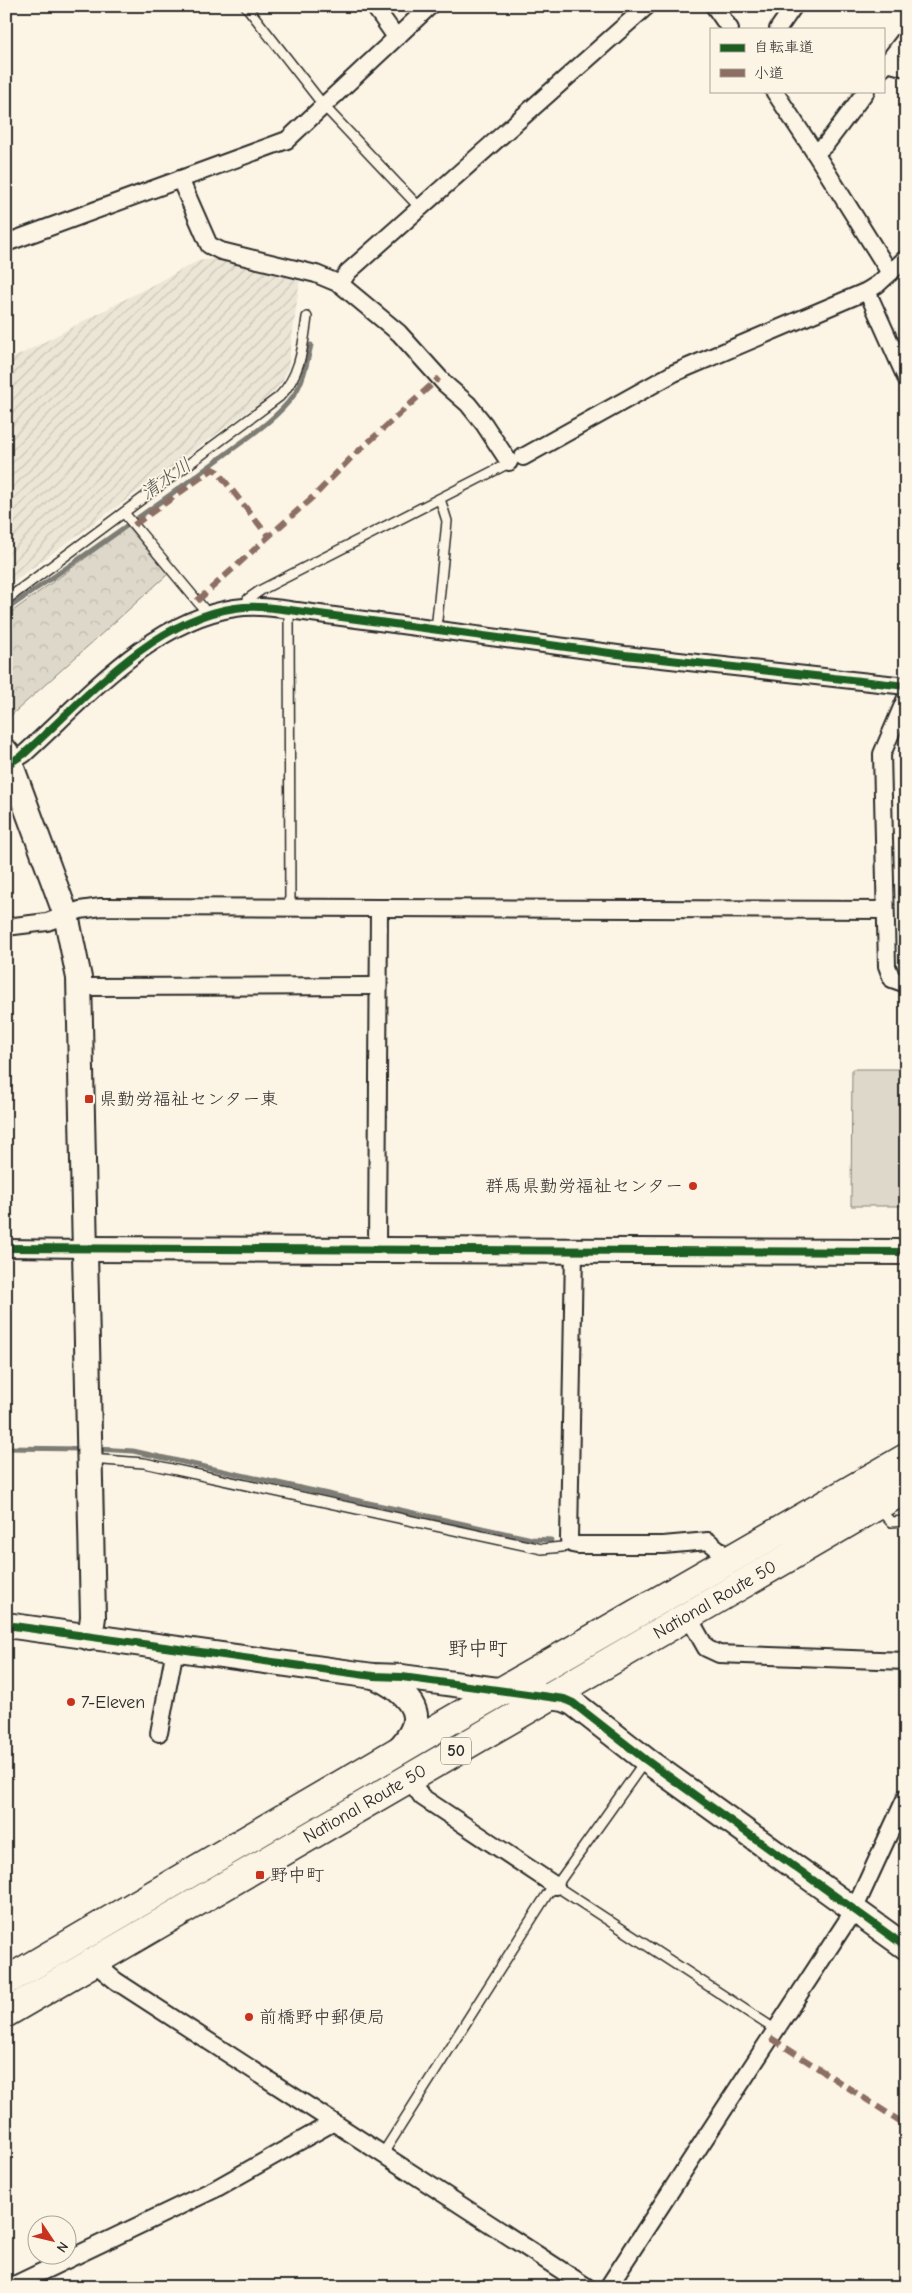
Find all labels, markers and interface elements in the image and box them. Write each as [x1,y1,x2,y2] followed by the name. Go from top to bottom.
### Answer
[710,28,884,92] legend
[754,38,814,56] text: 自転車道
[754,64,784,82] text: 小道
[136,454,196,504] water label: 清水川
[99,1089,278,1110] place label: 県勤労福祉センター東
[83,1093,95,1105] marker: 県勤労福祉センター東
[486,1176,683,1197] place label: 群馬県勤労福祉センター
[687,1180,699,1192] marker: 群馬県勤労福祉センター
[650,1556,780,1644] street label: National Route 50
[448,1637,508,1660] district label: 野中町
[81,1692,145,1713] place label: 7-Eleven
[65,1696,77,1708] marker: 7-Eleven
[441,1738,471,1764] road number: 50
[300,1760,430,1848] street label: National Route 50
[270,1865,324,1886] place label: 野中町
[254,1869,266,1881] marker: 野中町
[259,2007,385,2028] place label: 前橋野中郵便局
[243,2011,255,2023] marker: 前橋野中郵便局
[28,2216,78,2266] north arrow
[53,2239,72,2256] text: N

